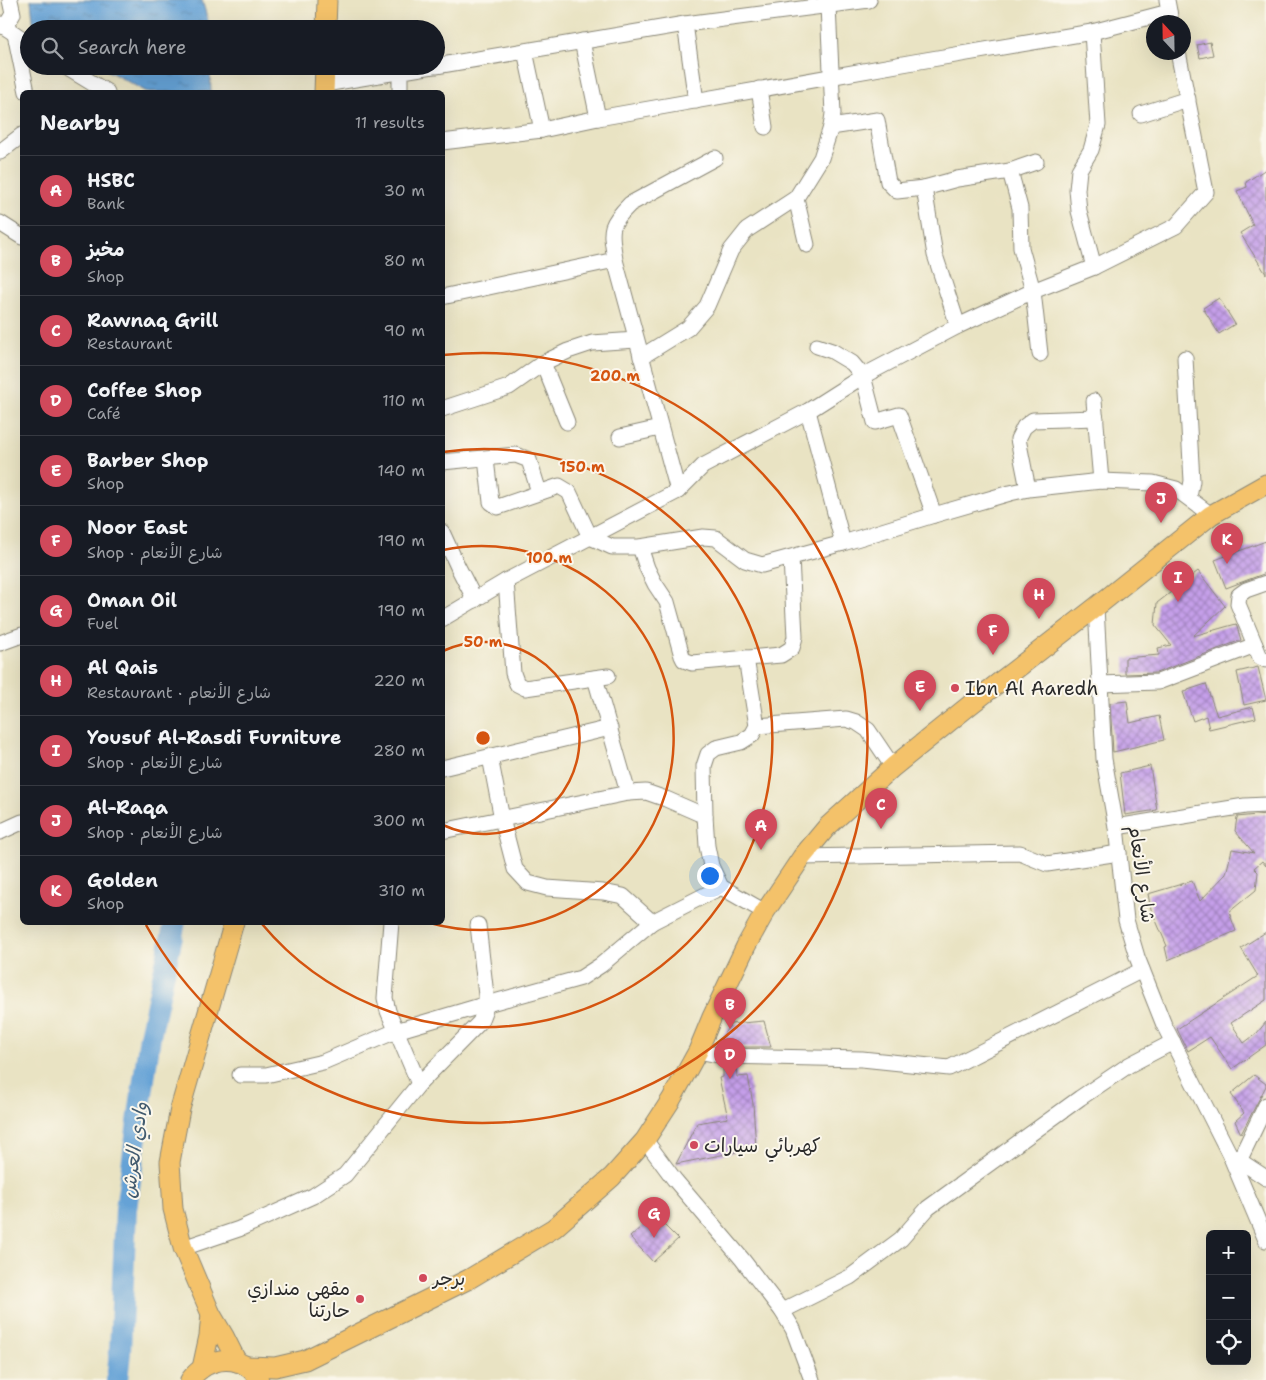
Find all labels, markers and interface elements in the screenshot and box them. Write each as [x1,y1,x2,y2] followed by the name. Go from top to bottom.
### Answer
[1146,15,1191,60] north arrow
[20,20,445,75] search box
[38,34,66,62] icon: search
[78,35,187,60] text: Search here
[40,109,120,137] text: Nearby
[355,112,425,133] text: 11 results
[87,168,135,193] text: HSBC
[50,180,62,201] text: A
[384,180,425,201] text: 30 m
[87,193,125,214] text: Bank
[87,237,125,262] text: مخبز
[51,250,61,271] text: B
[384,250,425,271] text: 80 m
[87,266,124,287] text: Shop
[87,308,218,333] text: Rawnaq Grill
[51,320,61,341] text: C
[384,320,425,341] text: 90 m
[87,333,173,354] text: Restaurant
[590,366,640,386] text: 200 m
[87,378,202,403] text: Coffee Shop
[50,390,62,411] text: D
[382,390,425,411] text: 110 m
[87,403,121,424] text: Café
[87,448,208,473] text: Barber Shop
[559,457,605,477] text: 150 m
[51,460,61,481] text: E
[378,460,425,481] text: 140 m
[87,473,124,494] text: Shop
[1145,482,1177,523] pin: J
[87,515,188,540] text: Noor East
[1211,523,1243,564] pin: K
[51,530,61,551] text: F
[378,530,425,551] text: 190 m
[87,542,223,563] text: Shop · شارع الأنعام
[526,548,572,568] text: 100 m
[1162,561,1194,602] pin: I
[1023,578,1055,619] pin: H
[87,588,177,613] text: Oman Oil
[50,600,62,621] text: G
[378,600,425,621] text: 190 m
[87,613,118,634] text: Fuel
[977,614,1009,655] pin: F
[464,632,503,652] text: 50 m
[87,655,158,680] text: Al Qais
[50,670,62,691] text: H
[373,670,425,691] text: 220 m
[904,670,936,711] pin: E
[965,676,1098,701] place label: Ibn Al Aaredh
[87,682,271,703] text: Restaurant · شارع الأنعام
[949,682,961,694] marker: Ibn Al Aaredh
[87,725,341,750] text: Yousuf Al-Rasdi Furniture
[474,729,492,747] centre of rings
[52,740,60,761] text: I
[373,740,425,761] text: 280 m
[87,752,223,773] text: Shop · شارع الأنعام
[865,788,897,829] pin: C
[87,795,168,820] text: Al-Raqa
[745,809,777,850] pin: A
[51,810,61,831] text: J
[373,810,425,831] text: 300 m
[87,822,223,843] text: Shop · شارع الأنعام
[1121,824,1161,925] street label: شارع الأنعام
[697,863,723,889] your location
[87,868,158,893] text: Golden
[51,880,61,901] text: K
[378,880,425,901] text: 310 m
[87,893,124,914] text: Shop
[714,988,746,1029] pin: B
[714,1038,746,1079] pin: D
[114,1099,156,1200] water label: وادي العرش
[704,1133,821,1162] place label: كهربائي سيارات
[688,1139,700,1151] marker: كهربائي سيارات
[638,1197,670,1238] pin: G
[1206,1230,1251,1365] map controls
[1206,1230,1251,1275] button: +
[431,1266,465,1291] place label: برجر
[417,1272,429,1284] marker: برجر
[1206,1275,1251,1320] button: −
[247,1276,350,1323] place label: مقهى مندازي حارتنا
[354,1293,366,1305] marker: مقهى مندازي حارتنا
[1206,1320,1251,1365] button: locate

